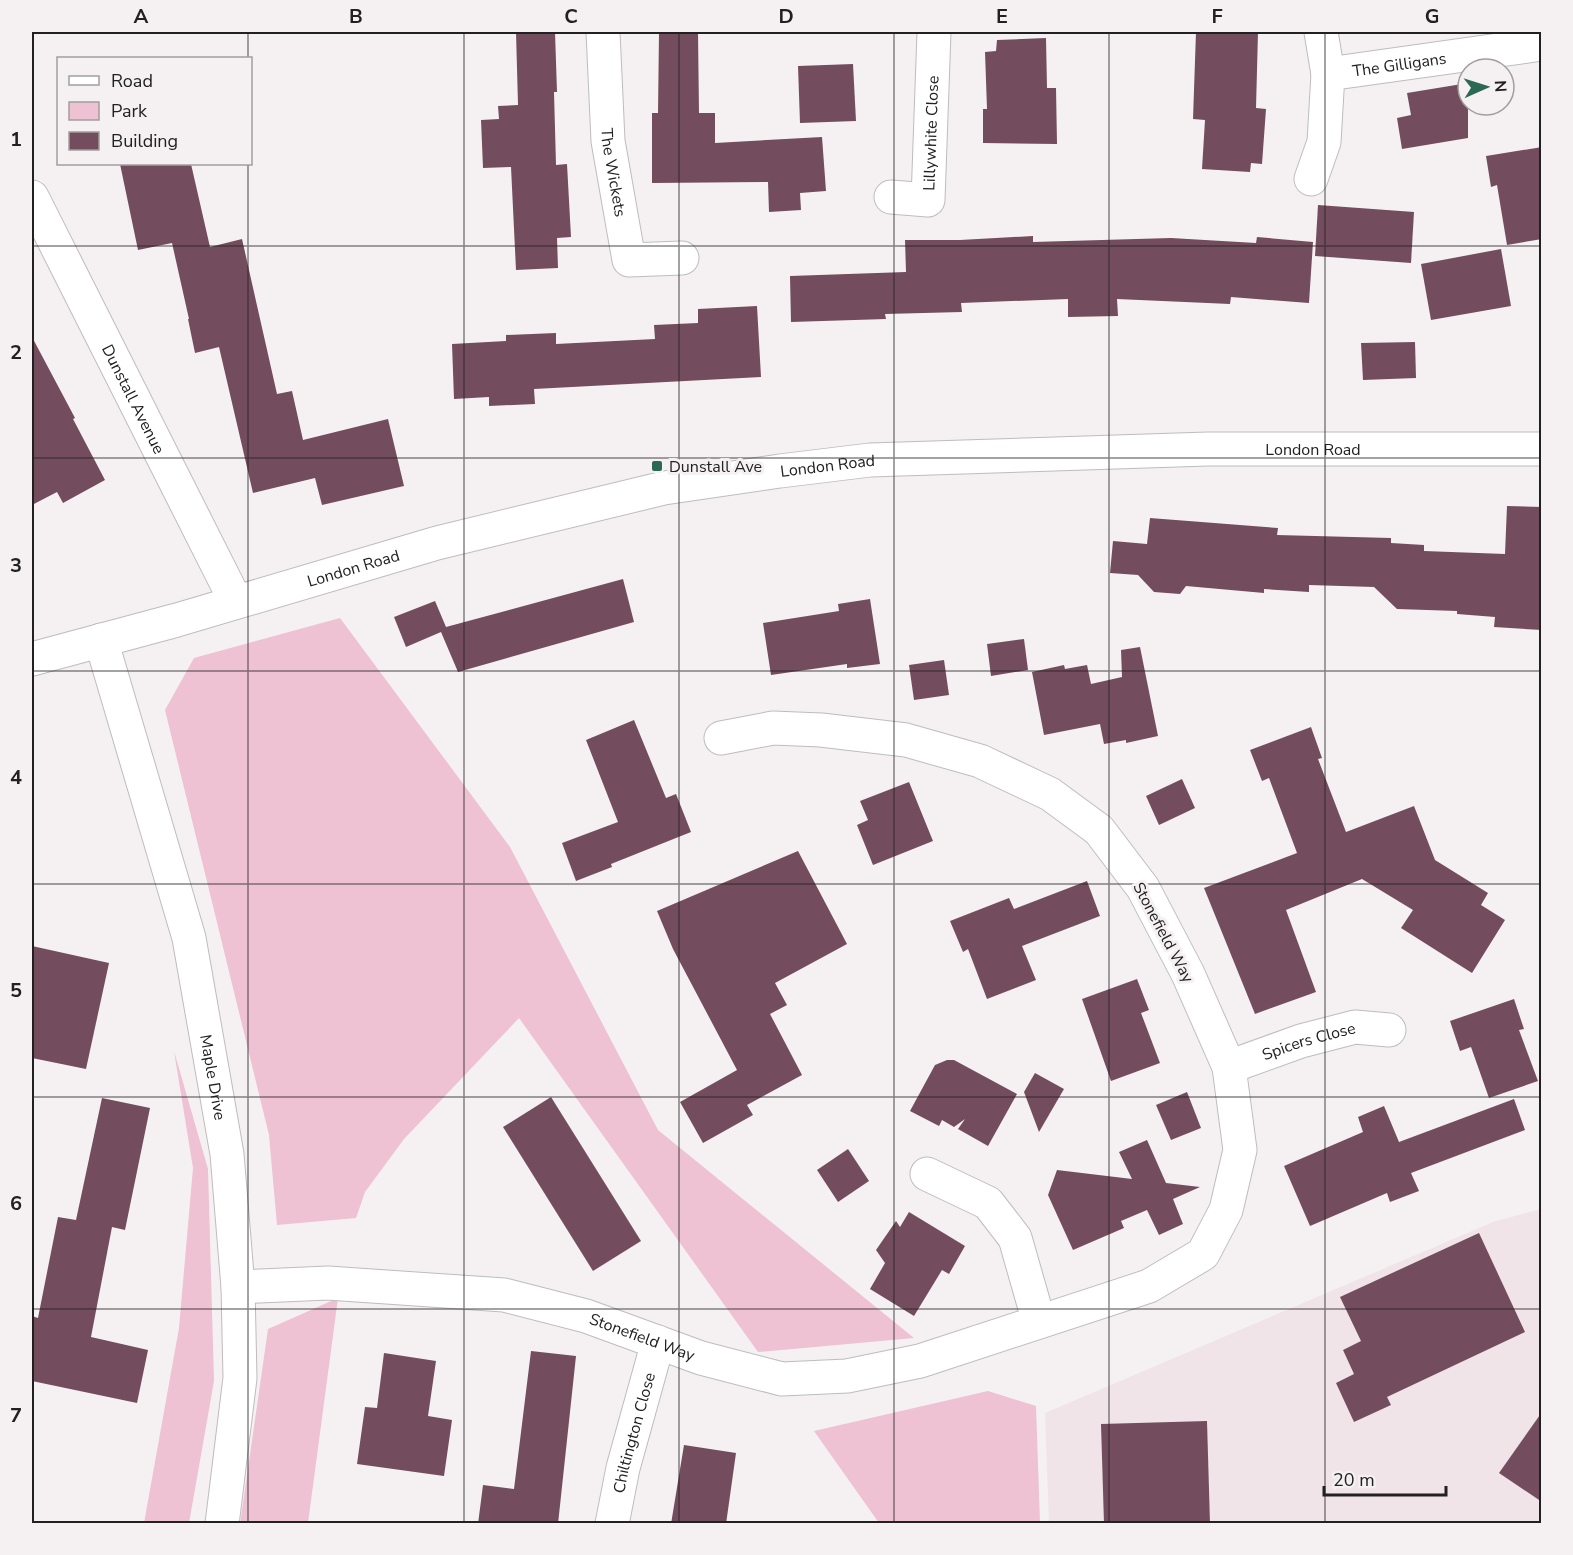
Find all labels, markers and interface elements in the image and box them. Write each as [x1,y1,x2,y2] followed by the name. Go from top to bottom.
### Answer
[134,3,149,30] text: A
[349,3,363,30] text: B
[564,3,578,30] text: C
[778,3,794,30] text: D
[996,3,1008,30] text: E
[1211,3,1223,30] text: F
[1425,3,1439,30] text: G
[1351,48,1448,82] street label: The Gilligans
[57,57,252,165] legend
[1456,57,1516,117] north arrow
[111,69,153,93] text: Road
[918,75,944,191] street label: Lillywhite Close
[1489,80,1511,93] text: N
[111,99,148,123] text: Park
[10,126,22,153] text: 1
[595,128,631,219] street label: The Wickets
[111,129,178,153] text: Building
[10,339,22,366] text: 2
[96,341,170,458] street label: Dunstall Avenue
[1265,439,1361,461] street label: London Road
[779,450,875,483] street label: London Road
[669,456,762,478] place label: Dunstall Ave
[650,459,664,473] marker: Dunstall Ave
[305,545,402,593] street label: London Road
[10,552,22,579] text: 3
[10,764,22,791] text: 4
[1127,878,1199,987] street label: Stonefield Way
[10,977,22,1004] text: 5
[1259,1017,1358,1066] street label: Spicers Close
[194,1033,231,1122] street label: Maple Drive
[10,1190,22,1217] text: 6
[586,1308,698,1367] street label: Stonefield Way
[608,1370,661,1495] street label: Chiltington Close
[10,1402,22,1429] text: 7
[1324,1459,1446,1497] scale bar
[1333,1468,1375,1492] text: 20 m

